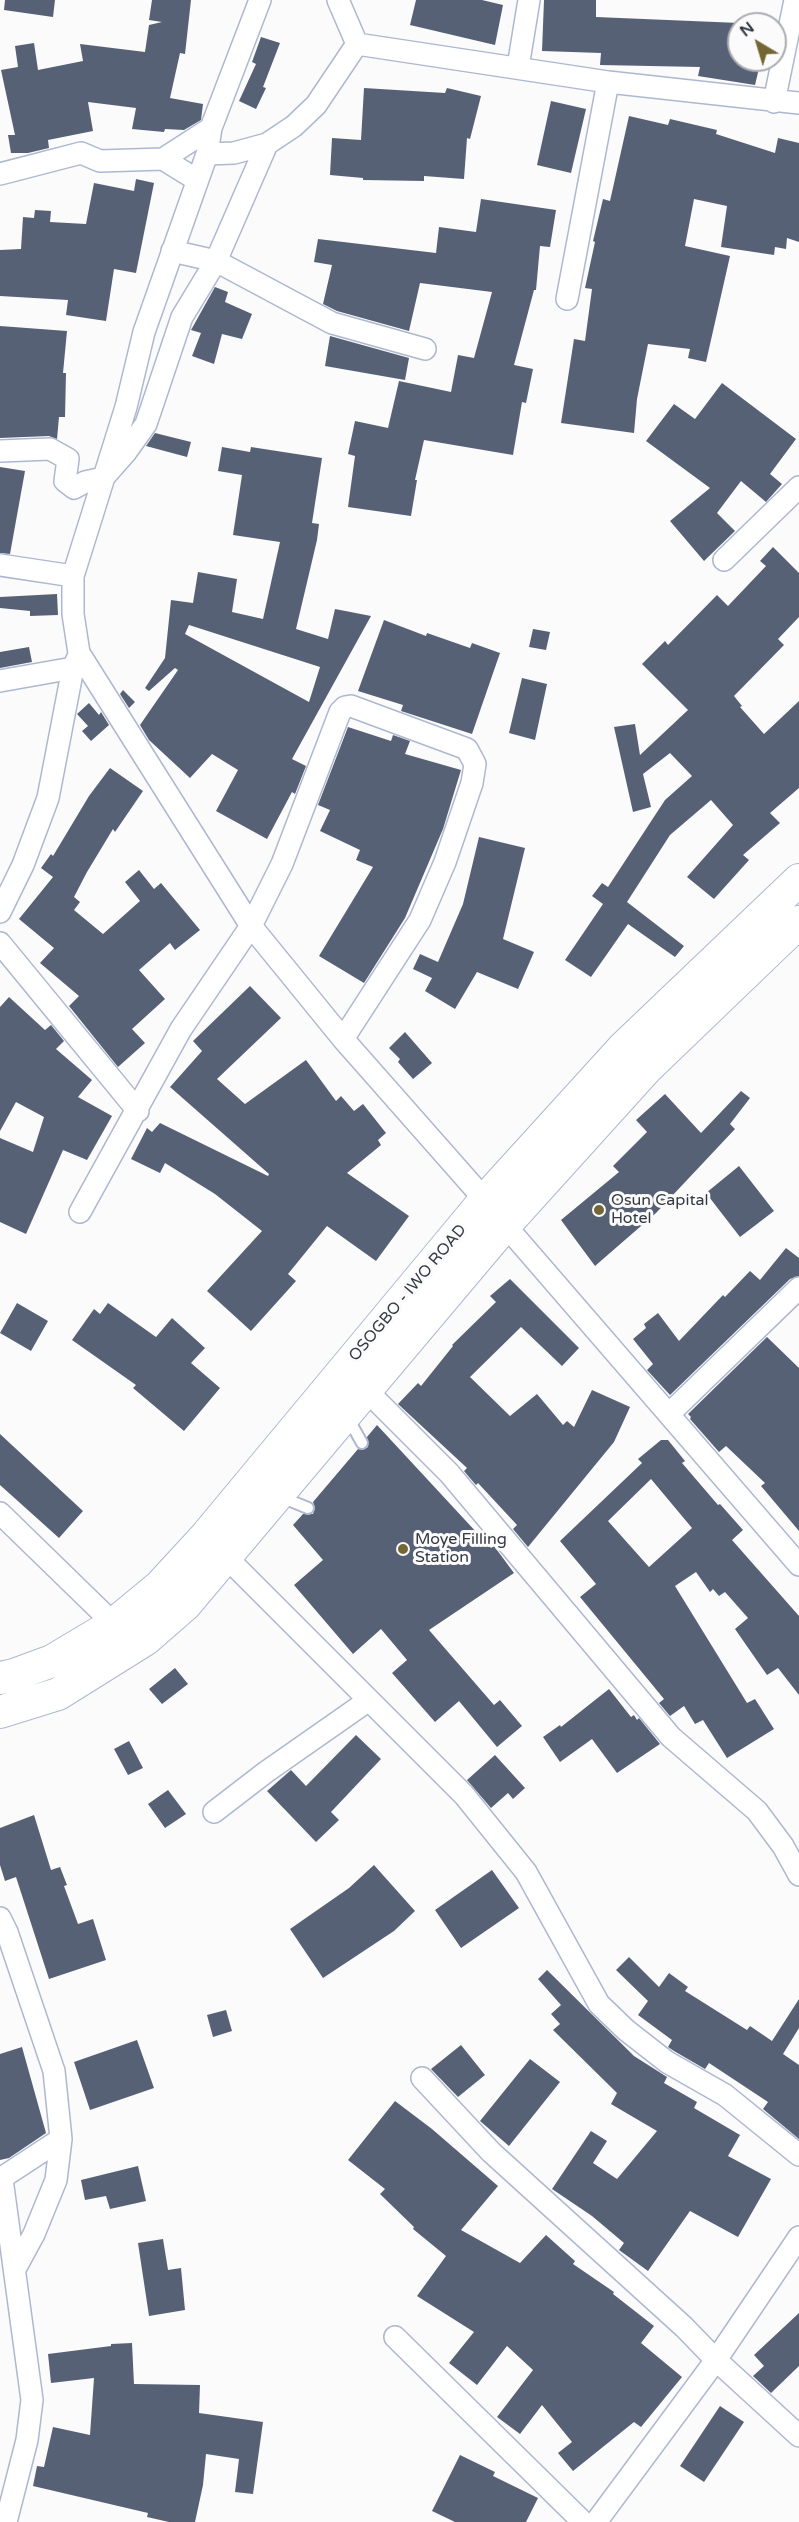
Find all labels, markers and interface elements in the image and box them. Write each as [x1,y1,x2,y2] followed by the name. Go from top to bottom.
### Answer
[727,12,787,72] north arrow
[736,18,758,41] text: N
[611,1191,709,1229] place label: Osun Capital Hotel
[592,1203,606,1217] marker: Osun Capital Hotel
[345,1221,471,1365] street label: OSOGBO - IWO ROAD
[415,1530,507,1568] place label: Moye Filling Station
[396,1542,410,1556] marker: Moye Filling Station

